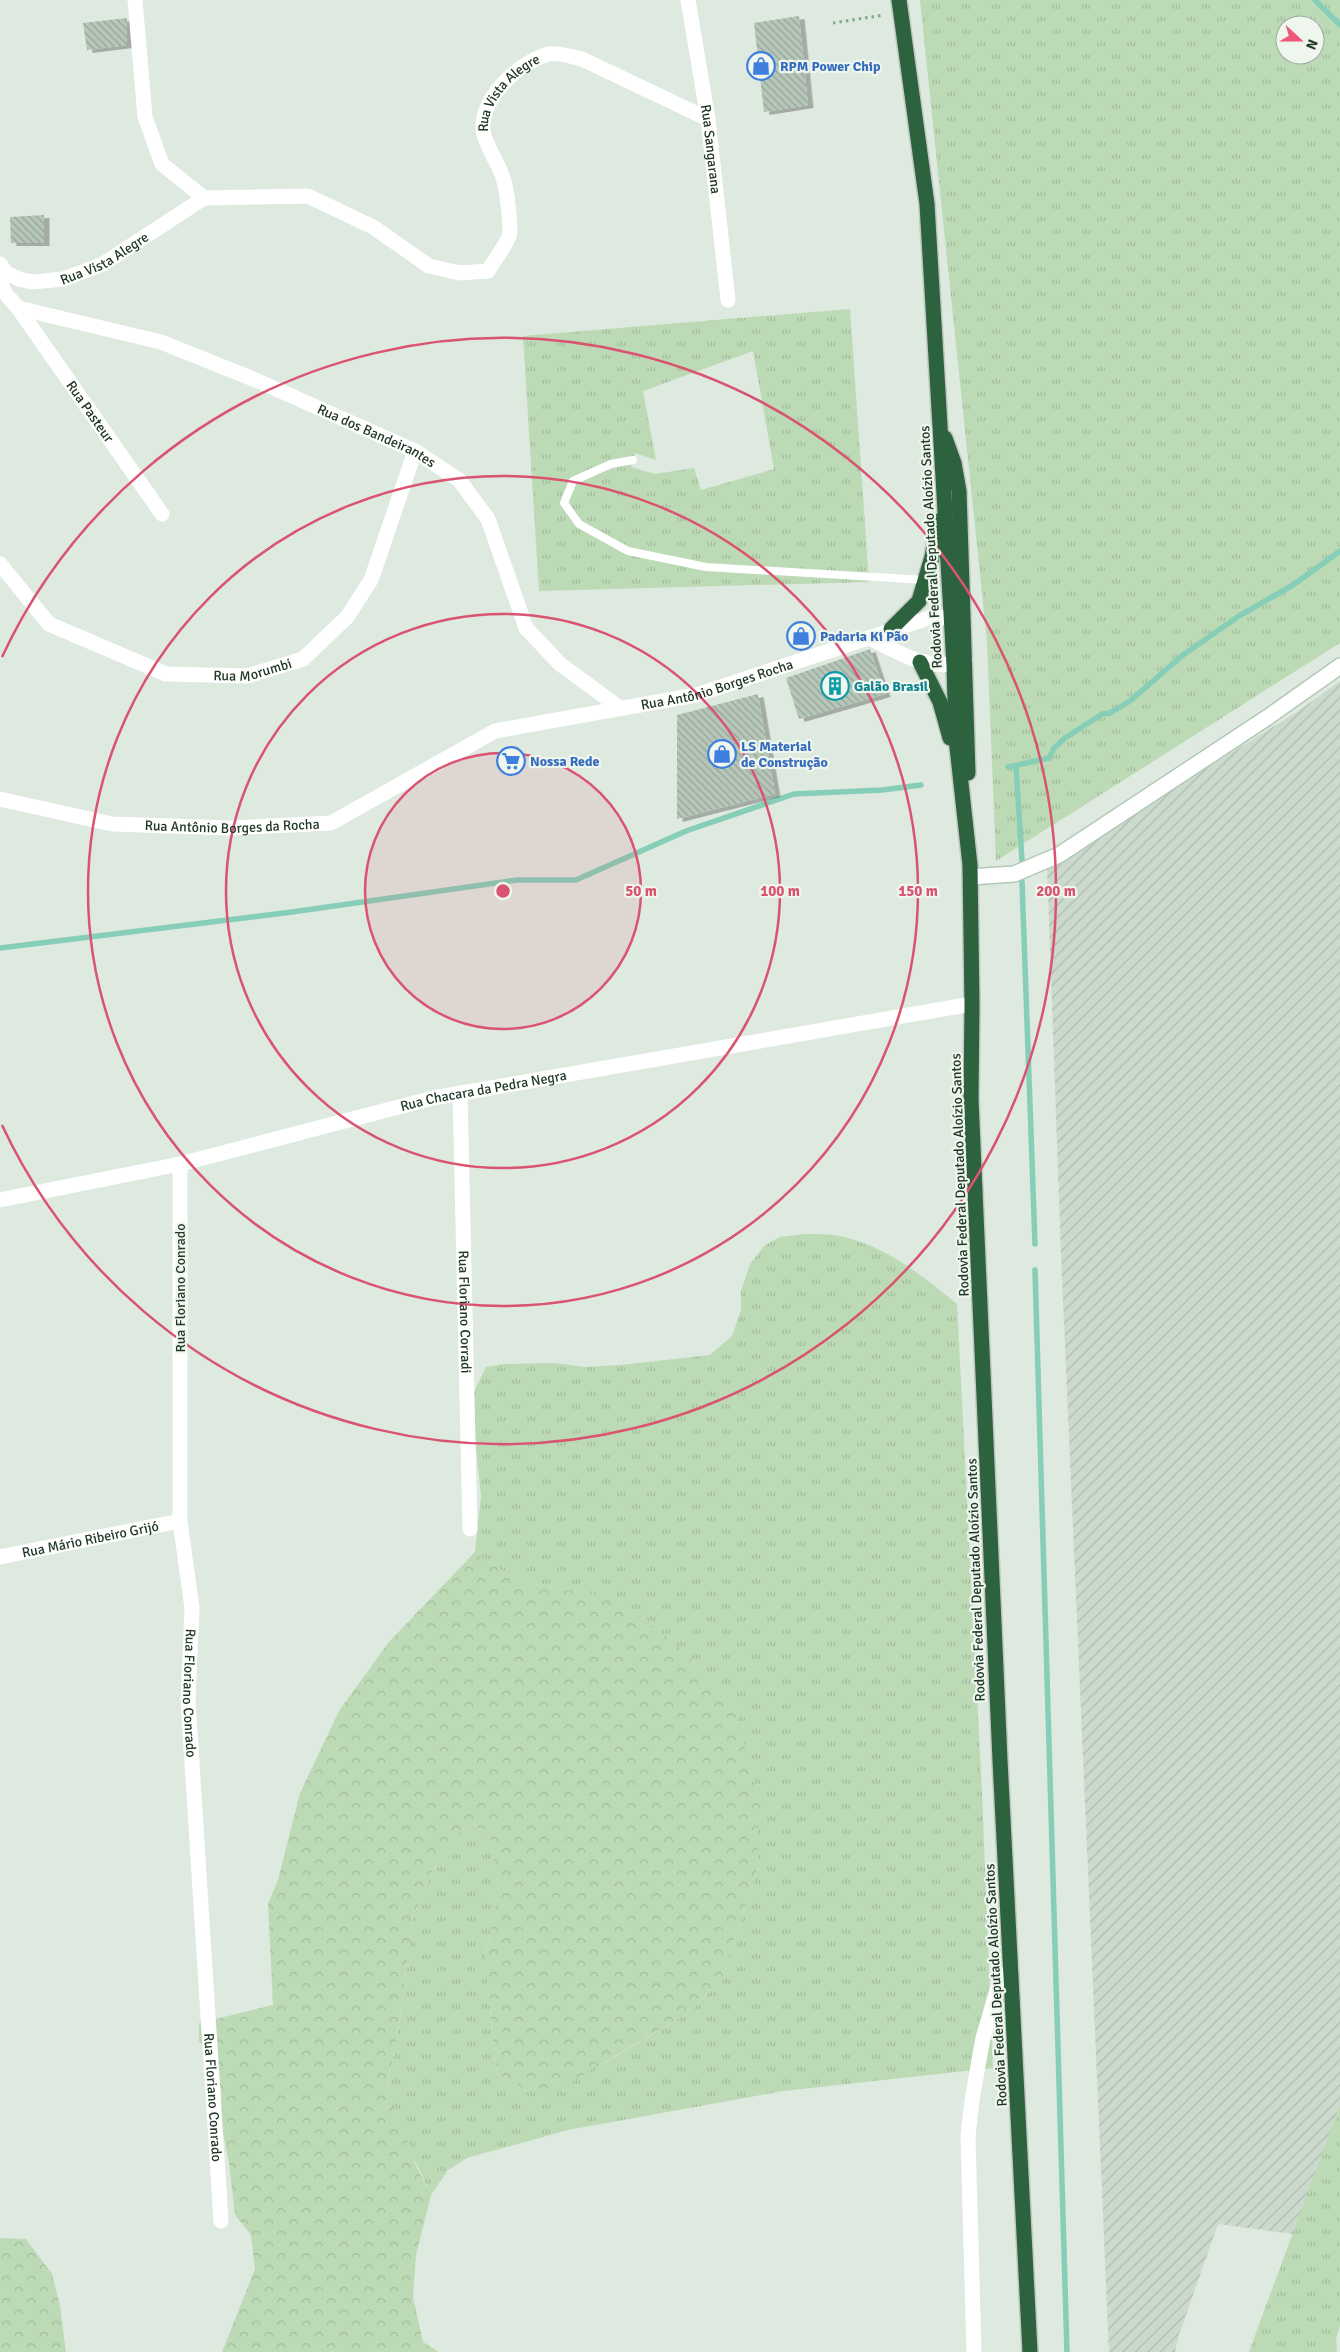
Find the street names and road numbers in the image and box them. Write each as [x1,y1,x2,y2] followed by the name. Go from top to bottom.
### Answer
[474,50,542,132] street label: Rua Vista Alegre
[697,103,725,195] street label: Rua Sangarana
[58,228,152,288] street label: Rua Vista Alegre
[63,377,118,446] street label: Rua Pasteur
[315,400,439,471] street label: Rua dos Bandeirantes
[916,425,946,669] street label: Rodovia Federal Deputado Aloízio Santos
[213,654,294,685] street label: Rua Morumbi
[640,655,795,713] street label: Rua Antônio Borges Rocha
[144,815,320,837] street label: Rua Antônio Borges da Rocha
[947,1053,973,1297] street label: Rodovia Federal Deputado Aloízio Santos
[398,1066,568,1115] street label: Rua Chacara da Pedra Negra
[172,1224,189,1352] street label: Rua Floriano Conrado
[455,1250,475,1374] street label: Rua Floriano Corradi
[963,1458,989,1702] street label: Rodovia Federal Deputado Aloízio Santos
[20,1517,160,1561] street label: Rua Mário Ribeiro Grijó
[179,1628,200,1758] street label: Rua Floriano Conrado
[981,1863,1011,2107] street label: Rodovia Federal Deputado Aloízio Santos
[201,2032,226,2162] street label: Rua Floriano Conrado

